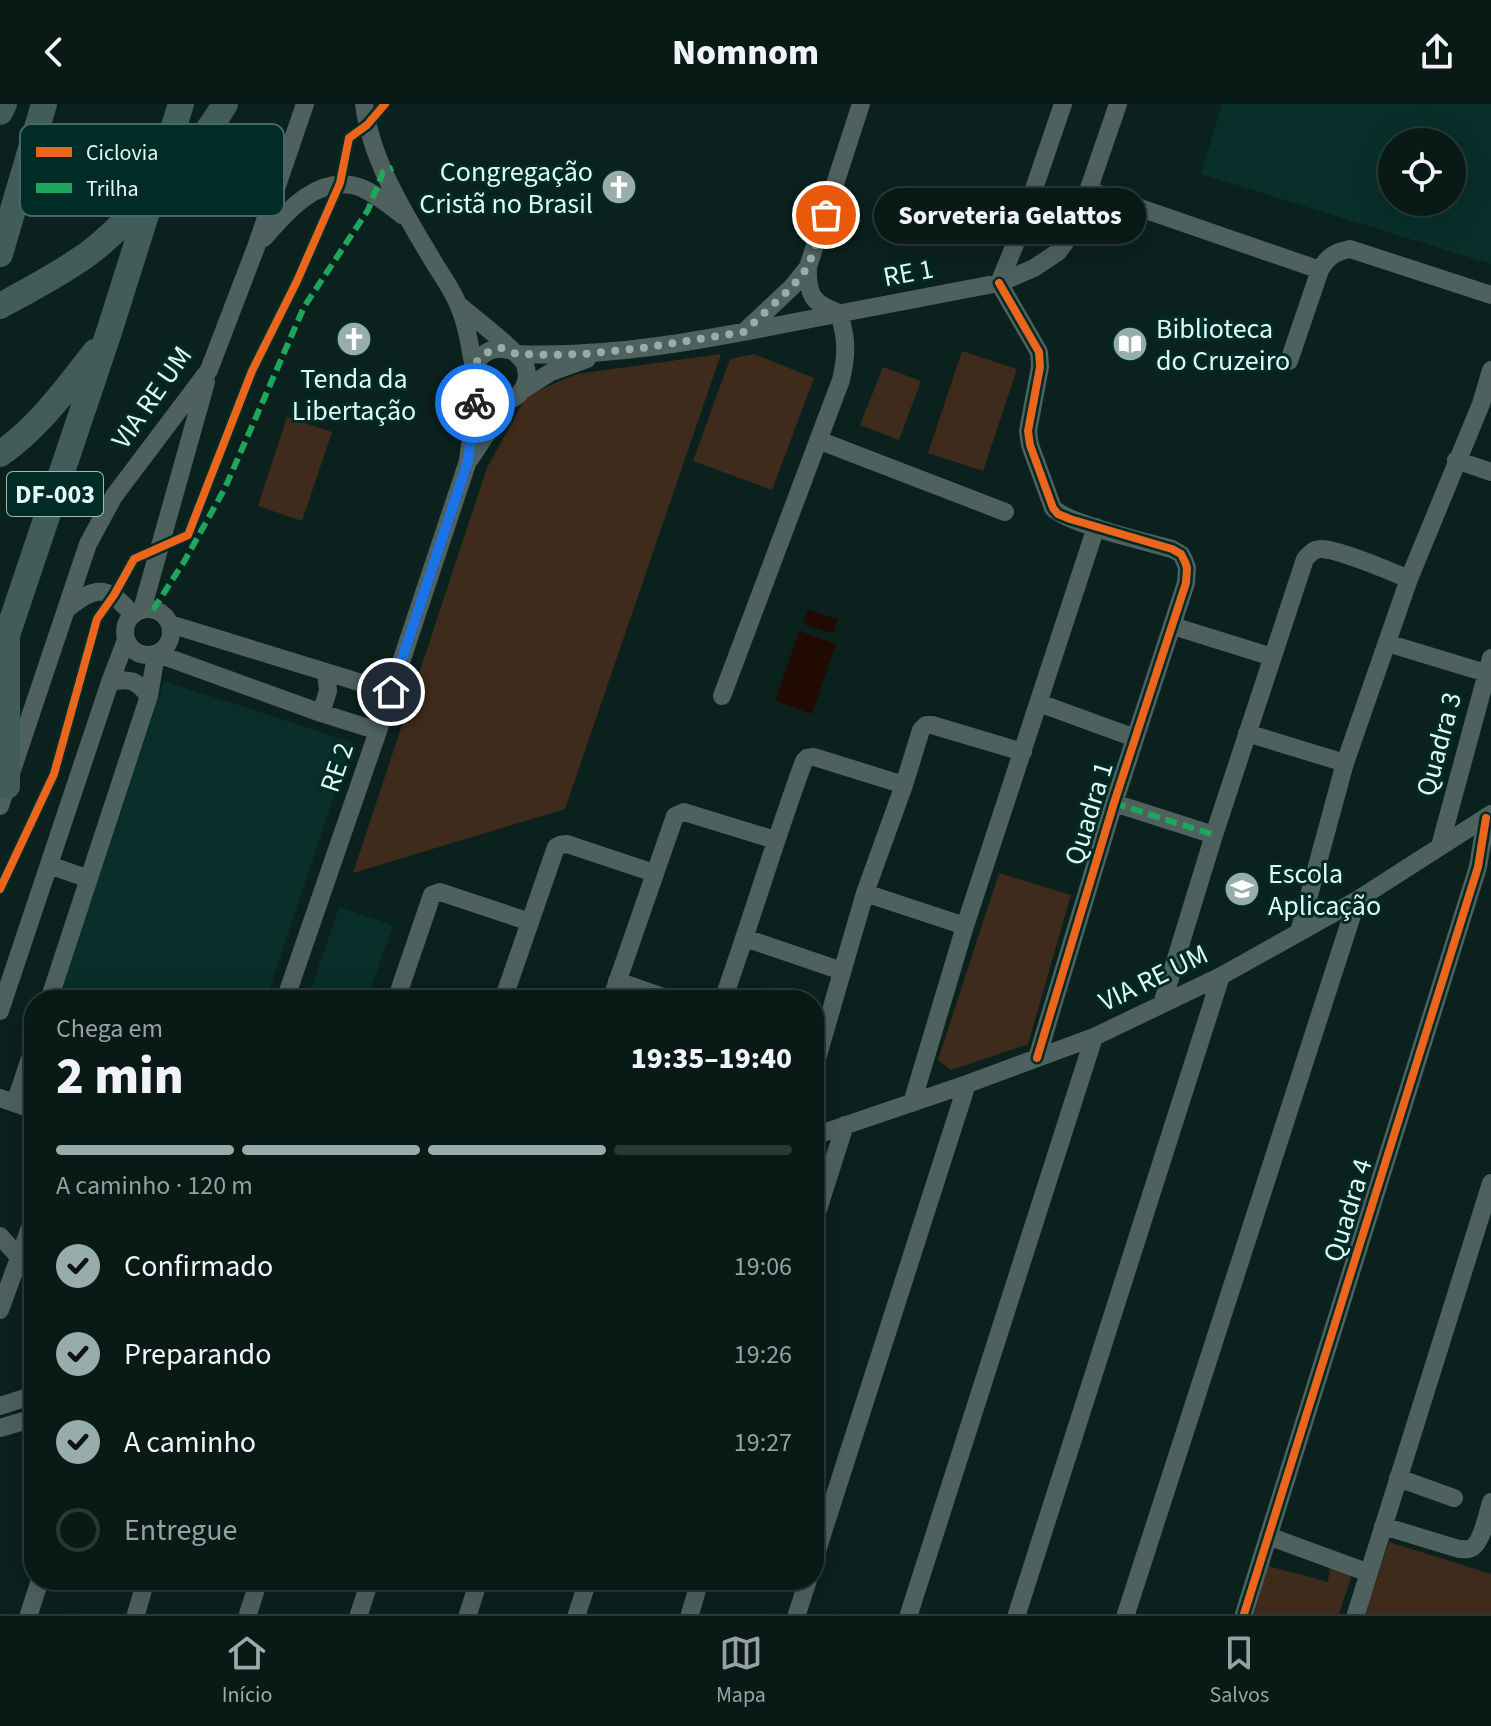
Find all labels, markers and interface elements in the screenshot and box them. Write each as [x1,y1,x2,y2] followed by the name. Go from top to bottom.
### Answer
[672,27,819,78] text: Nomnom
[32,30,76,74] icon: back
[1415,30,1459,74] icon: share
[20,124,284,216] legend
[1378,128,1466,216] map controls
[1378,128,1466,216] button: locate
[86,137,158,169] text: Ciclovia
[419,152,593,224] place label: Congregação Cristã no Brasil
[600,168,638,206] church icon: Congregação Cristã no Brasil
[86,173,139,205] text: Trilha
[792,181,860,249] pin
[874,187,1146,243] callout: Sorveteria Gelattos
[804,193,848,237] icon: bag
[898,197,1122,234] text: Sorveteria Gelattos
[880,249,937,297] street label: RE 1
[1156,309,1290,381] place label: Biblioteca do Cruzeiro
[335,320,373,358] church icon: Tenda da Libertação
[1111,325,1149,363] library icon: Biblioteca do Cruzeiro
[102,338,202,457] street label: VIA RE UM
[292,359,416,431] place label: Tenda da Libertação
[435,363,515,443] courier
[453,381,497,425] icon: bike
[7,472,103,516] road number: DF-003
[357,658,425,726] pin
[369,670,413,714] icon: home
[1406,688,1472,801] street label: Quadra 3
[310,737,364,798] street label: RE 2
[1054,757,1124,870] street label: Quadra 1
[1268,854,1381,926] place label: Escola Aplicação
[1223,870,1261,908] school or university icon: Escola Aplicação
[1092,934,1215,1022] street label: VIA RE UM
[56,1010,163,1047] text: Chega em
[631,1037,792,1080] text: 19:35–19:40
[56,1040,184,1114] text: 2 min
[1313,1154,1383,1267] street label: Quadra 4
[56,1167,253,1204] text: A caminho · 120 m
[56,1244,100,1288] icon: check
[124,1245,273,1288] text: Confirmado
[734,1248,792,1285] text: 19:06
[56,1332,100,1376] icon: check
[124,1333,271,1376] text: Preparando
[734,1336,792,1373] text: 19:26
[56,1420,100,1464] icon: check
[124,1421,256,1464] text: A caminho
[734,1424,792,1461] text: 19:27
[124,1509,237,1552] text: Entregue
[222,1631,272,1711] tab: Início
[716,1631,766,1711] tab: Mapa
[1209,1631,1269,1711] tab: Salvos

